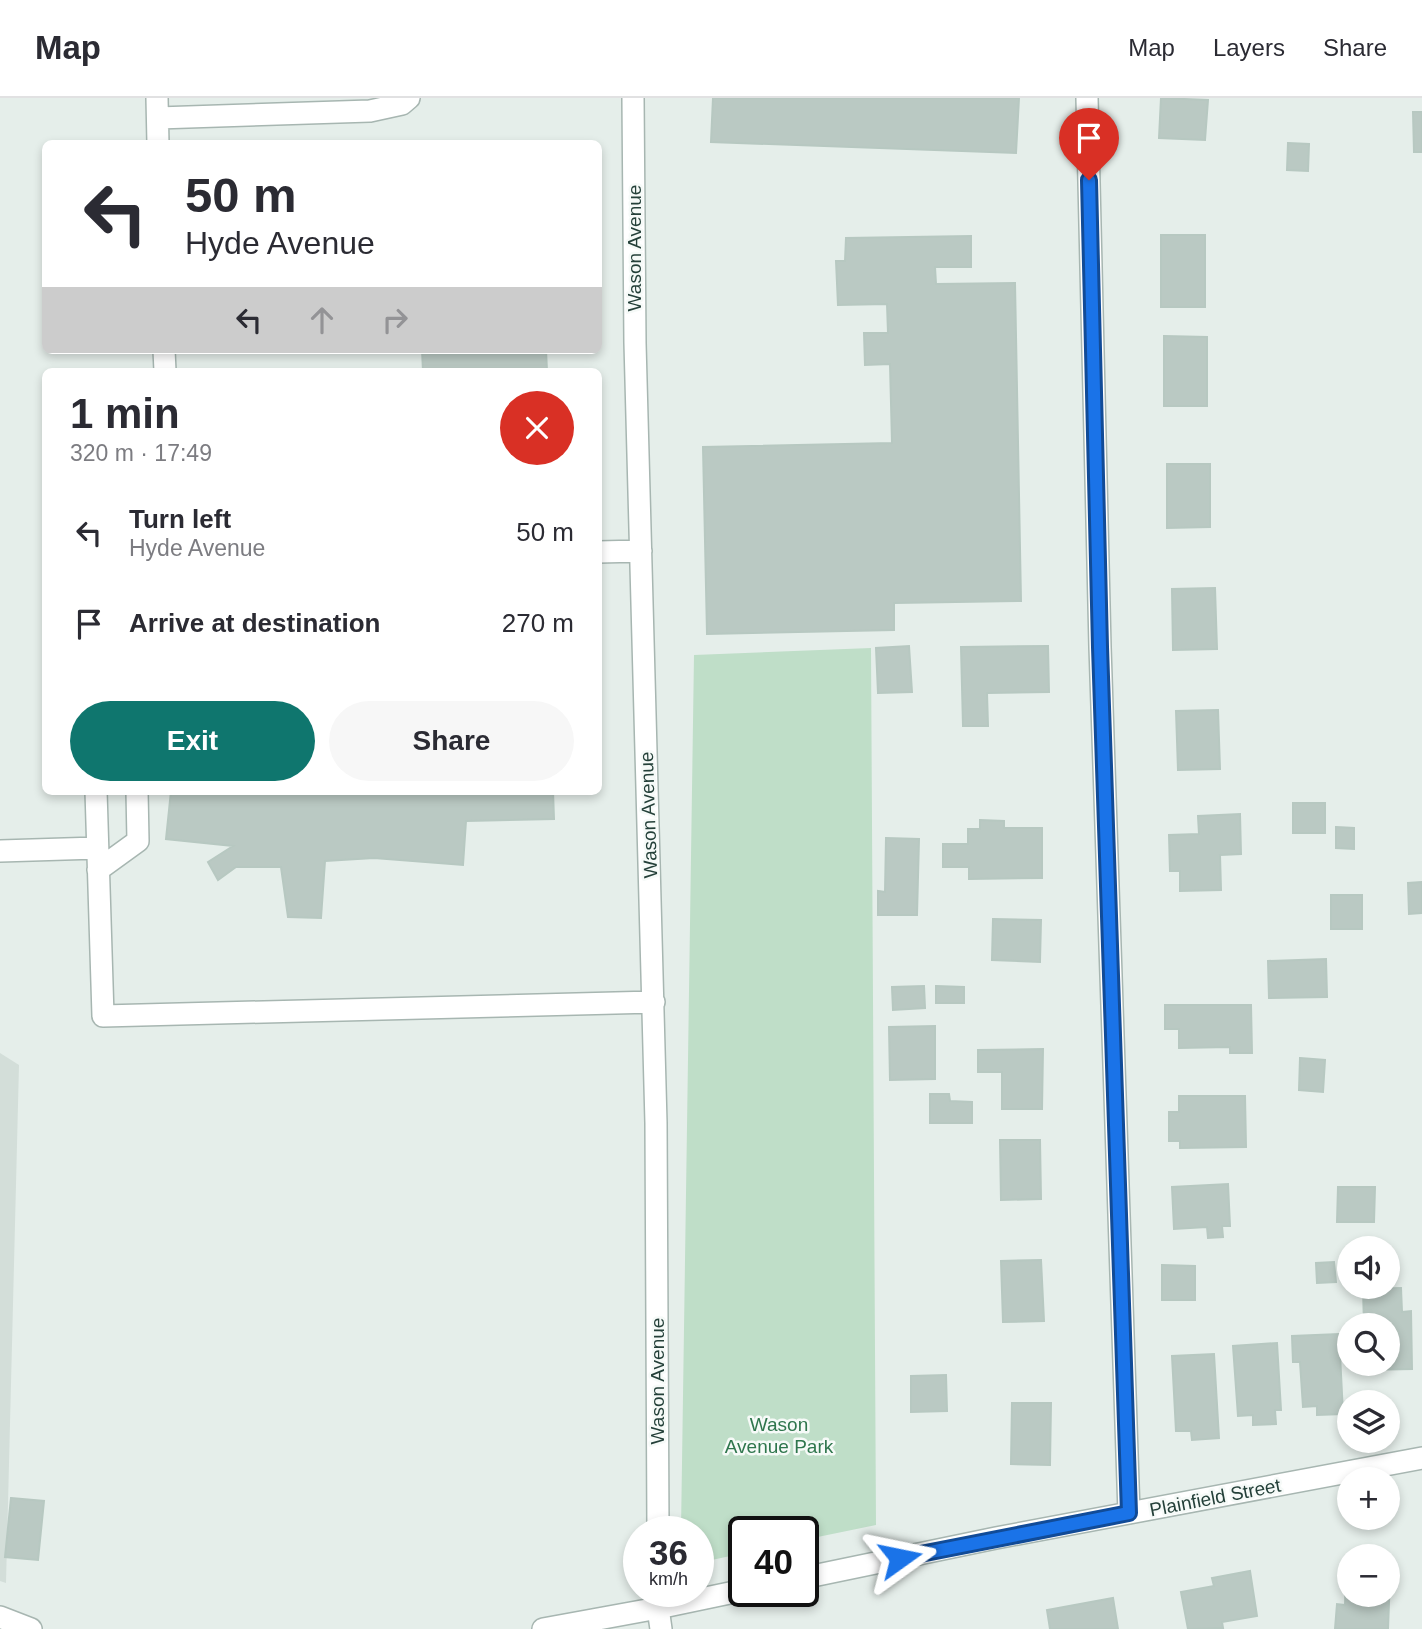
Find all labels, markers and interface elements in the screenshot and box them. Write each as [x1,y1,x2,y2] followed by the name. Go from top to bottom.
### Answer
[35,29,101,66] text: Map
[1128,34,1175,61] text: Map
[1213,34,1285,61] text: Layers
[1323,34,1387,61] text: Share
[1059,108,1119,180] pin
[1070,119,1108,157] icon: arrive
[70,168,161,259] icon: left
[185,168,297,222] text: 50 m
[624,185,645,311] street label: Wason Avenue
[185,225,375,261] text: Hyde Avenue
[230,301,268,339] icon: left
[303,301,341,339] icon: ahead
[376,301,414,339] icon: right
[70,390,180,437] text: 1 min
[500,391,574,465] button: close
[70,440,212,466] text: 320 m · 17:49
[129,504,231,534] text: Turn left
[70,514,108,552] icon: left
[516,517,574,547] text: 50 m
[129,535,265,561] text: Hyde Avenue
[70,605,108,643] icon: arrive
[129,608,380,638] text: Arrive at destination
[502,608,574,638] text: 270 m
[70,701,315,781] button: Exit
[329,701,574,781] button: Share
[636,751,661,879] street label: Wason Avenue
[1337,1236,1400,1607] map controls
[1337,1236,1400,1299] button: sound
[1337,1313,1400,1376] button: search
[647,1318,668,1444] street label: Wason Avenue
[1337,1390,1400,1453] button: layers
[725,1414,834,1457] park label: Wason Avenue Park
[1337,1467,1400,1530] button: +
[1148,1474,1283,1520] street label: Plainfield Street
[728,1516,819,1607] speed limit sign: 40
[863,1521,937,1595] position arrow
[649,1533,688,1572] text: 36
[1337,1544,1400,1607] button: −
[649,1569,688,1589] text: km/h

